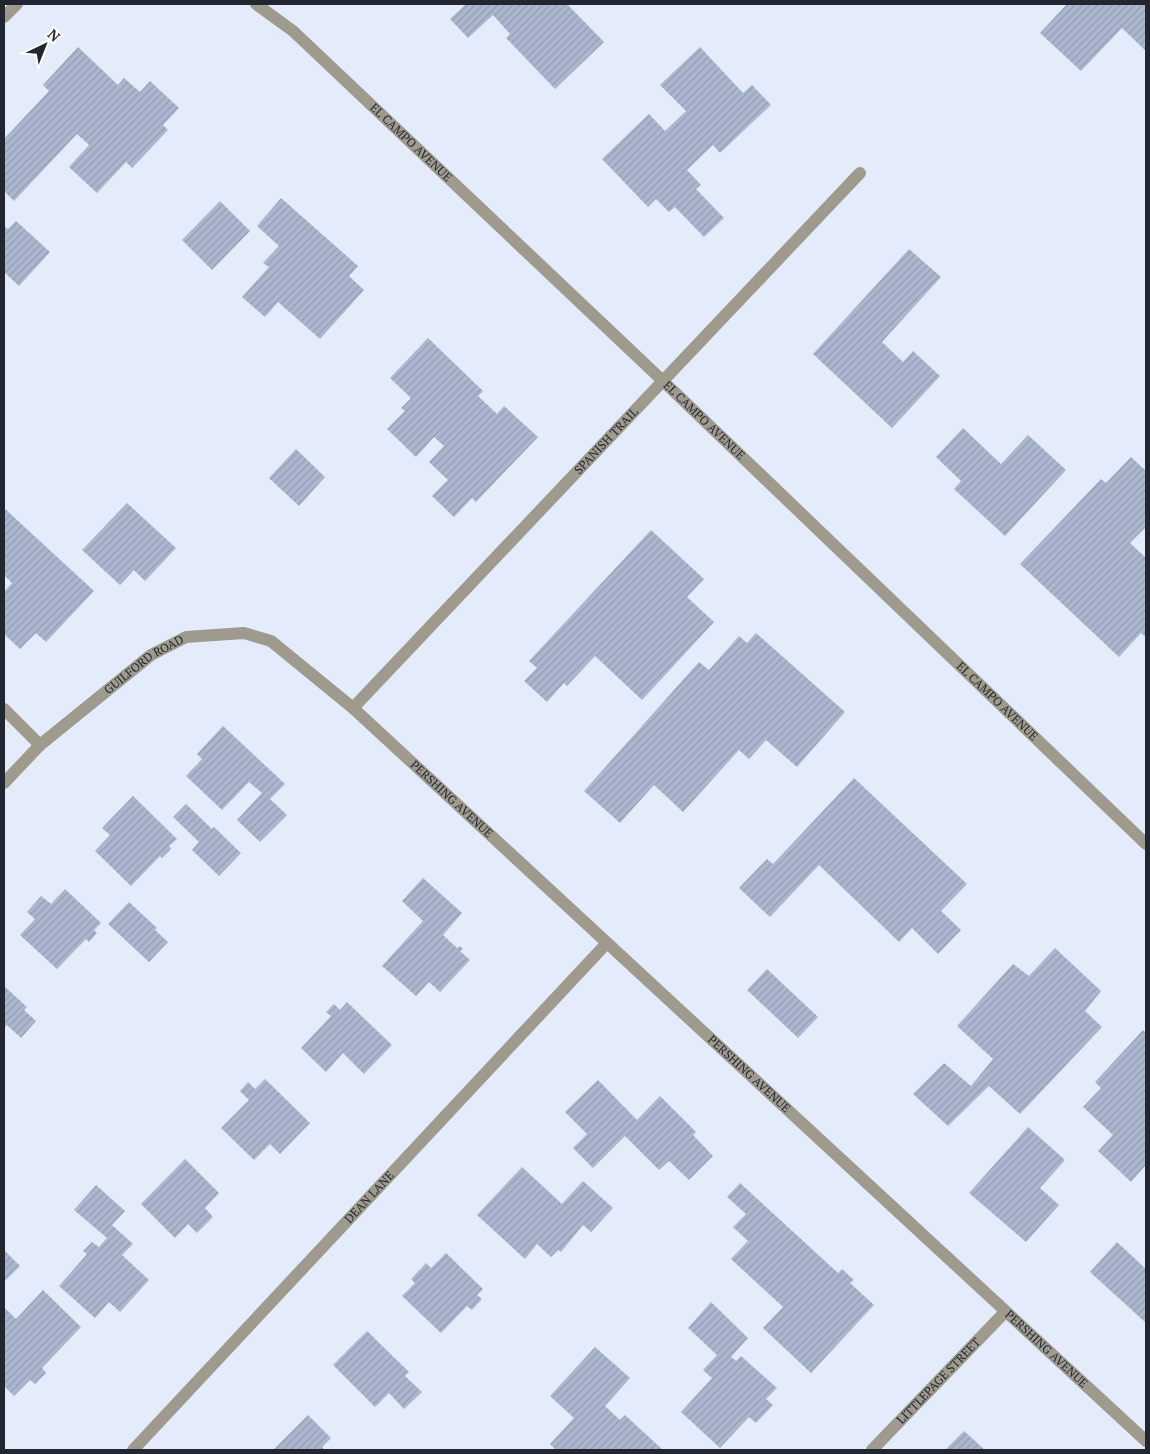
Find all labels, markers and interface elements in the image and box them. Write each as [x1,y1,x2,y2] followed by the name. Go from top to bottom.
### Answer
[20,20,70,70] north arrow
[44,25,65,46] text: N
[367,100,455,184] street label: EL CAMPO AVENUE
[661,378,748,463] street label: EL CAMPO AVENUE
[571,404,641,477] street label: SPANISH TRAIL
[101,632,186,697] street label: GUILFORD ROAD
[954,658,1041,743] street label: EL CAMPO AVENUE
[408,757,496,841] street label: PERSHING AVENUE
[705,1032,794,1115] street label: PERSHING AVENUE
[341,1168,397,1226] street label: DEAN LANE
[1002,1307,1091,1390] street label: PERSHING AVENUE
[893,1334,984,1427] street label: LITTLEPAGE STREET

